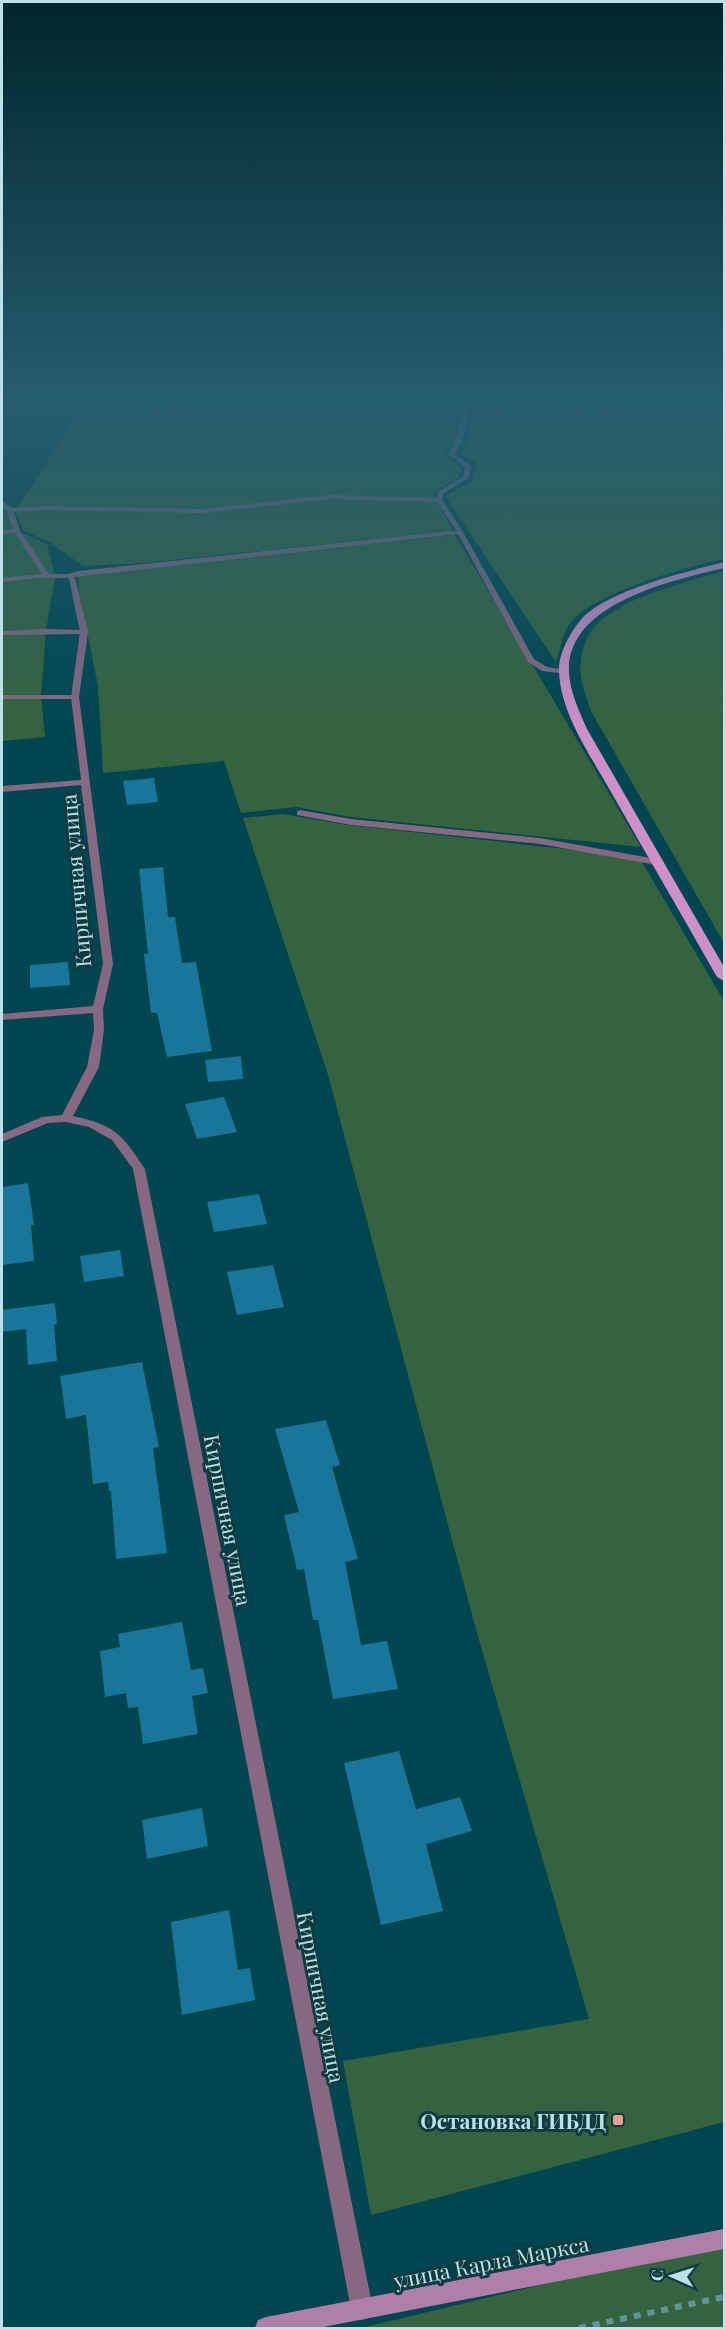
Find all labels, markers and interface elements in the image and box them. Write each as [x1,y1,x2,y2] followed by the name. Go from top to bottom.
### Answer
[53,793,97,969] street label: Кирпичная улица
[199,1432,259,1609] street label: Кирпичная улица
[292,1909,352,2086] street label: Кирпичная улица
[420,2106,606,2134] place label: Остановка ГИБДД
[611,2113,625,2127] marker: Остановка ГИБДД
[390,2228,591,2294] street label: улица Карла Маркса
[642,2246,702,2306] north arrow
[646,2269,667,2281] text: С

